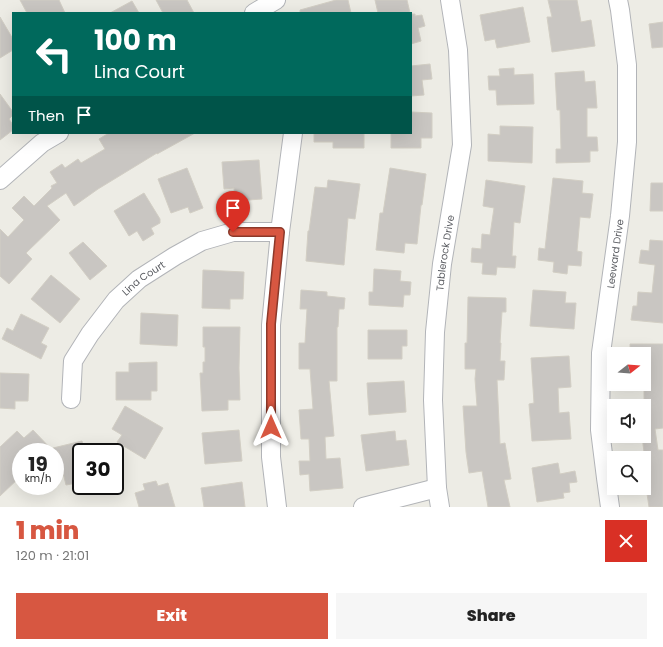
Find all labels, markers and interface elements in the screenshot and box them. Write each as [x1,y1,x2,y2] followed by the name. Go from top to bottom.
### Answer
[94,21,177,60] text: 100 m
[28,28,80,80] icon: left
[94,59,185,84] text: Lina Court
[73,104,95,126] icon: arrive
[28,105,65,126] text: Then
[216,191,250,232] pin
[222,197,244,219] icon: arrive
[432,214,458,292] street label: Tablerock Drive
[603,218,627,289] street label: Leeward Drive
[118,257,168,299] street label: Lina Court
[607,347,651,391] north arrow
[607,347,651,495] map controls
[607,399,651,443] button: sound
[250,406,292,448] position arrow
[72,443,124,495] speed limit sign: 30
[28,450,48,478] text: 19
[607,451,651,495] button: search
[25,471,51,486] text: km/h
[16,514,79,547] text: 1 min
[605,520,647,562] button: close
[16,546,89,565] text: 120 m · 21:01
[16,593,328,639] button: Exit
[336,593,647,639] button: Share

